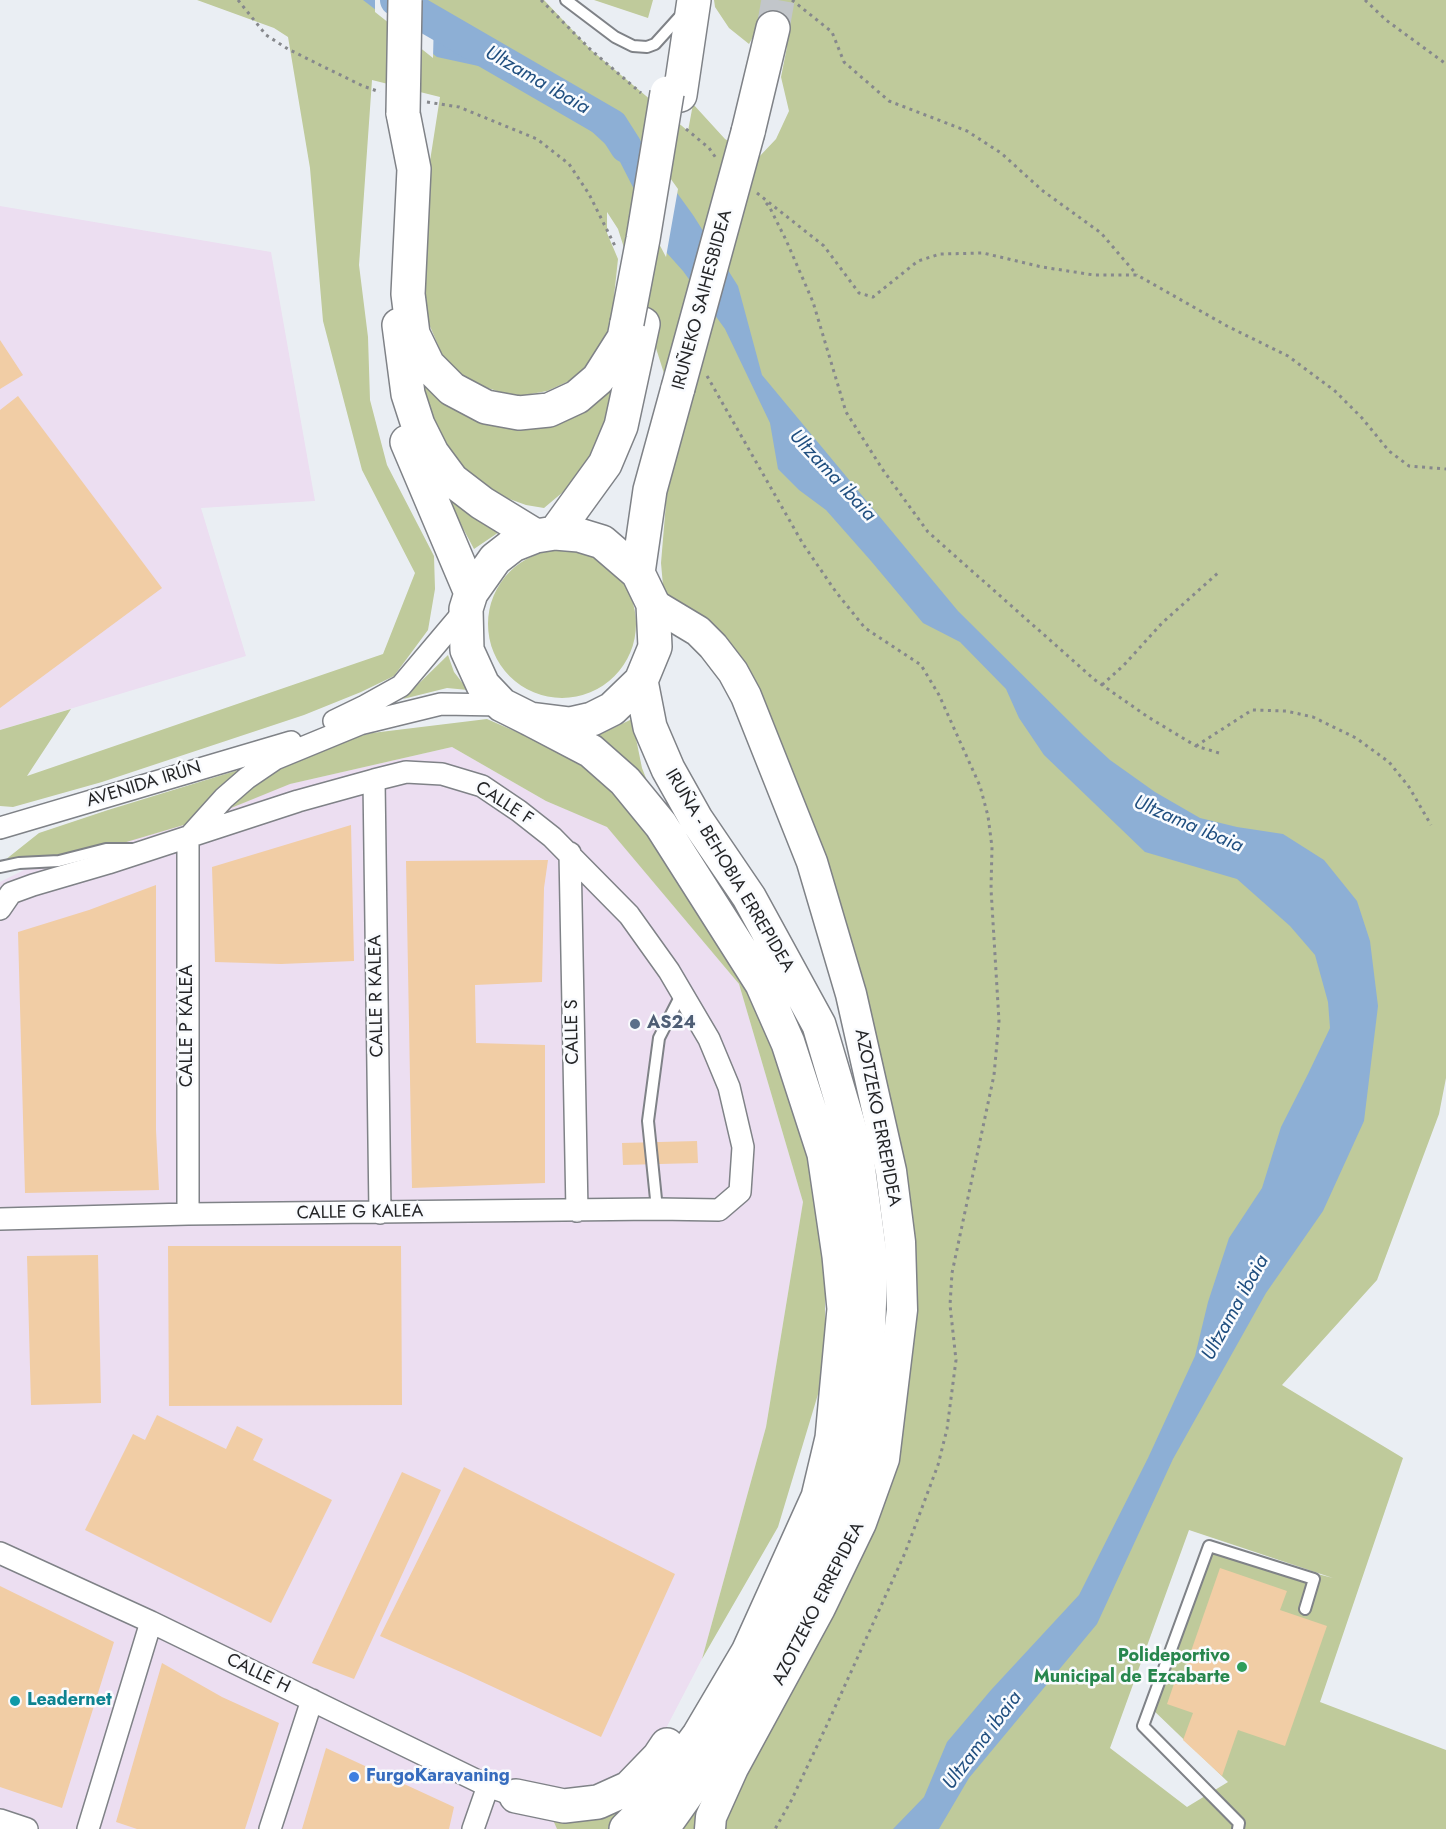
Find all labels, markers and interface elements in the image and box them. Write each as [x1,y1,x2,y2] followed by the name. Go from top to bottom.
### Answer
[480,41,594,121] water label: Ultzama ibaia
[669,207,737,393] street label: IRUÑEKO SAIHESBIDEA
[783,425,881,527] water label: Ultzama ibaia
[84,757,204,813] street label: AVENIDA IRÚN
[660,765,798,977] street label: IRUÑA - BEHOBIA ERREPIDEA
[471,777,537,831] street label: CALLE F
[1130,791,1246,859] water label: Ultzama ibaia
[365,934,389,1058] street label: CALLE R KALEA
[177,965,199,1087] street label: CALLE P KALEA
[562,999,584,1065] street label: CALLE S
[647,1013,696,1035] place label: AS24
[628,1017,642,1031] marker: AS24
[849,1027,905,1209] street label: AZOTZEKO ERREPIDEA
[296,1201,424,1225] street label: CALLE G KALEA
[1197,1251,1275,1365] water label: Ultzama ibaia
[768,1519,870,1689] street label: AZOTZEKO ERREPIDEA
[1034,1646,1230,1688] place label: Polideportivo Municipal de Ezcabarte
[223,1649,293,1699] street label: CALLE H
[1235,1660,1249,1674] marker: Polideportivo Municipal de Ezcabarte
[938,1687,1028,1795] water label: Ultzama ibaia
[27,1690,112,1712] place label: Leadernet
[8,1694,22,1708] marker: Leadernet
[366,1766,510,1788] place label: FurgoKaravaning
[347,1770,361,1784] marker: FurgoKaravaning

